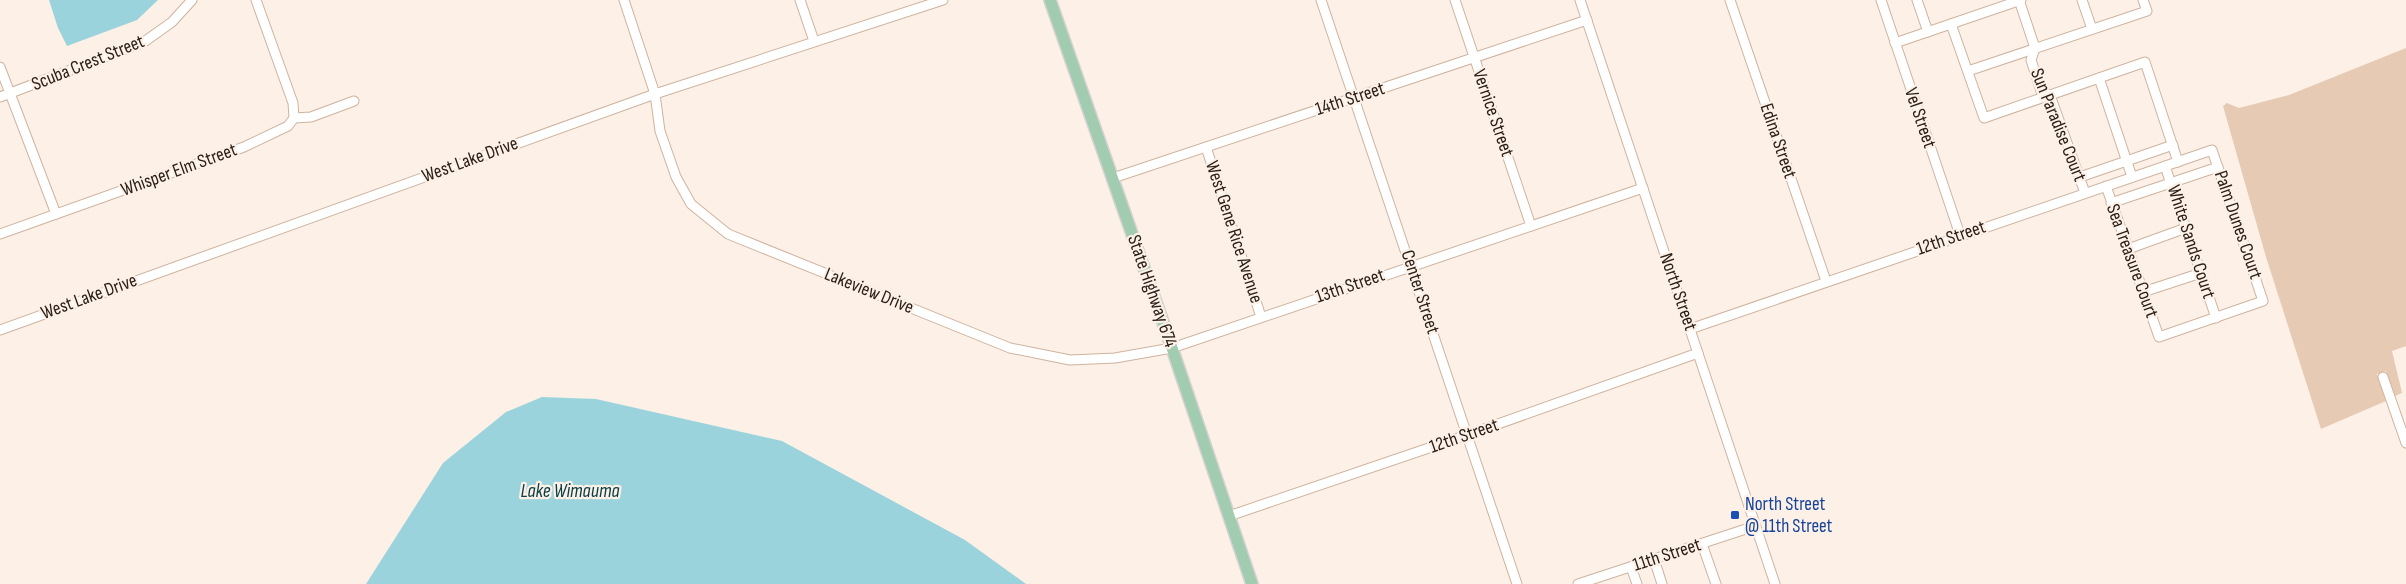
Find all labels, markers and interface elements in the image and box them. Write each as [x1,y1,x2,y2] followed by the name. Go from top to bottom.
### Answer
[28,30,148,96] street label: Scuba Crest Street
[2025,65,2091,185] street label: Sun Paradise Court
[1467,66,1519,160] street label: Vernice Street
[1312,77,1388,121] street label: 14th Street
[1899,85,1941,151] street label: Vel Street
[1754,101,1802,182] street label: Edina Street
[419,132,521,188] street label: West Lake Drive
[118,138,240,202] street label: Whisper Elm Street
[1200,158,1268,306] street label: West Gene Rice Avenue
[2209,168,2267,282] street label: Palm Dunes Court
[2162,182,2220,302] street label: White Sands Court
[2101,201,2163,321] street label: Sea Treasure Court
[1913,215,1989,261] street label: 12th Street
[1122,232,1182,350] street label: State Highway 674
[1396,247,1444,337] street label: Center Street
[1654,250,1702,334] street label: North Street
[821,263,917,319] street label: Lakeview Drive
[1312,263,1388,309] street label: 13th Street
[38,269,140,325] street label: West Lake Drive
[1426,413,1502,459] street label: 12th Street
[520,479,620,503] water label: Lake Wimauma
[1745,493,1833,538] place label: North Street @ 11th Street
[1729,509,1741,521] marker: North Street @ 11th Street
[1630,533,1704,577] street label: 11th Street

